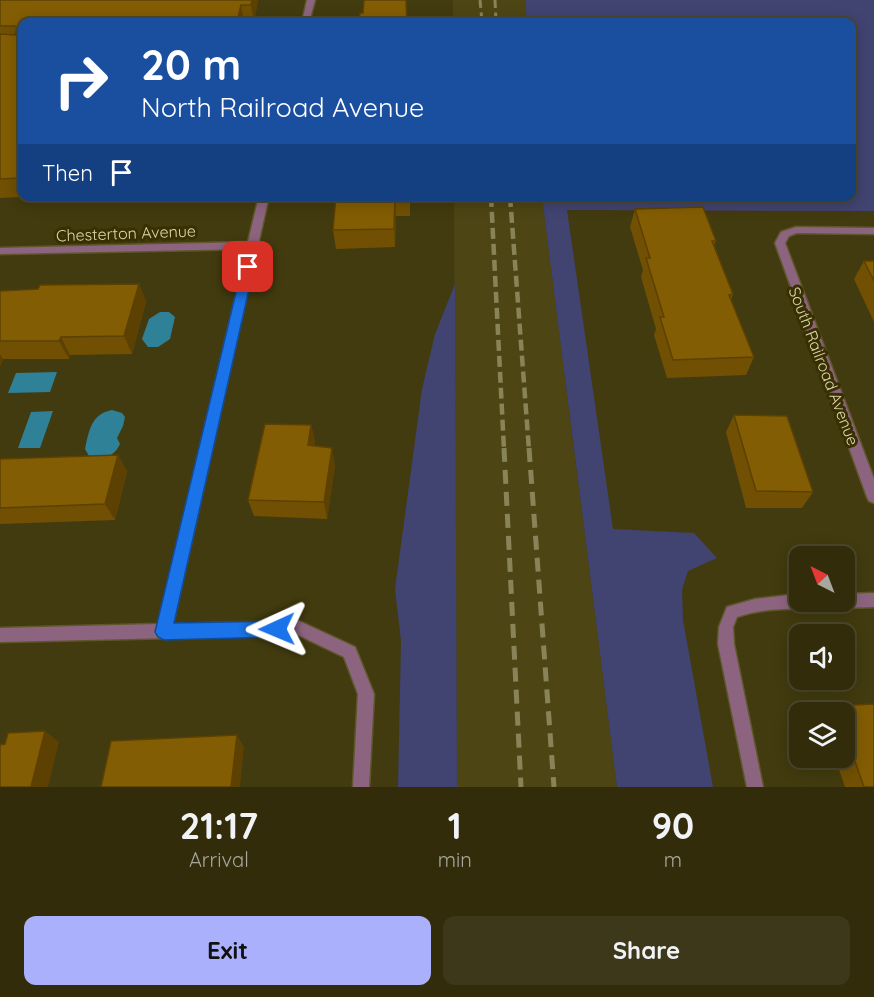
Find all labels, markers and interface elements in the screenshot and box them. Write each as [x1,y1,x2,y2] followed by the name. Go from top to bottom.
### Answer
[141,38,241,91] text: 20 m
[42,42,120,120] icon: right
[141,90,424,124] text: North Railroad Avenue
[105,156,138,189] icon: arrive
[42,159,93,187] text: Then
[56,221,196,245] street label: Chesterton Avenue
[222,241,273,292] pin
[231,250,264,283] icon: arrive
[785,284,863,448] street label: South Railroad Avenue
[789,546,855,612] north arrow
[789,546,855,768] map controls
[245,597,309,661] position arrow
[789,624,855,690] button: sound
[789,702,855,768] button: layers
[180,803,258,848] text: 21:17
[448,803,462,848] text: 1
[652,803,694,848] text: 90
[189,847,249,872] text: Arrival
[438,847,472,872] text: min
[664,847,682,872] text: m
[24,916,431,985] button: Exit
[443,916,850,985] button: Share

